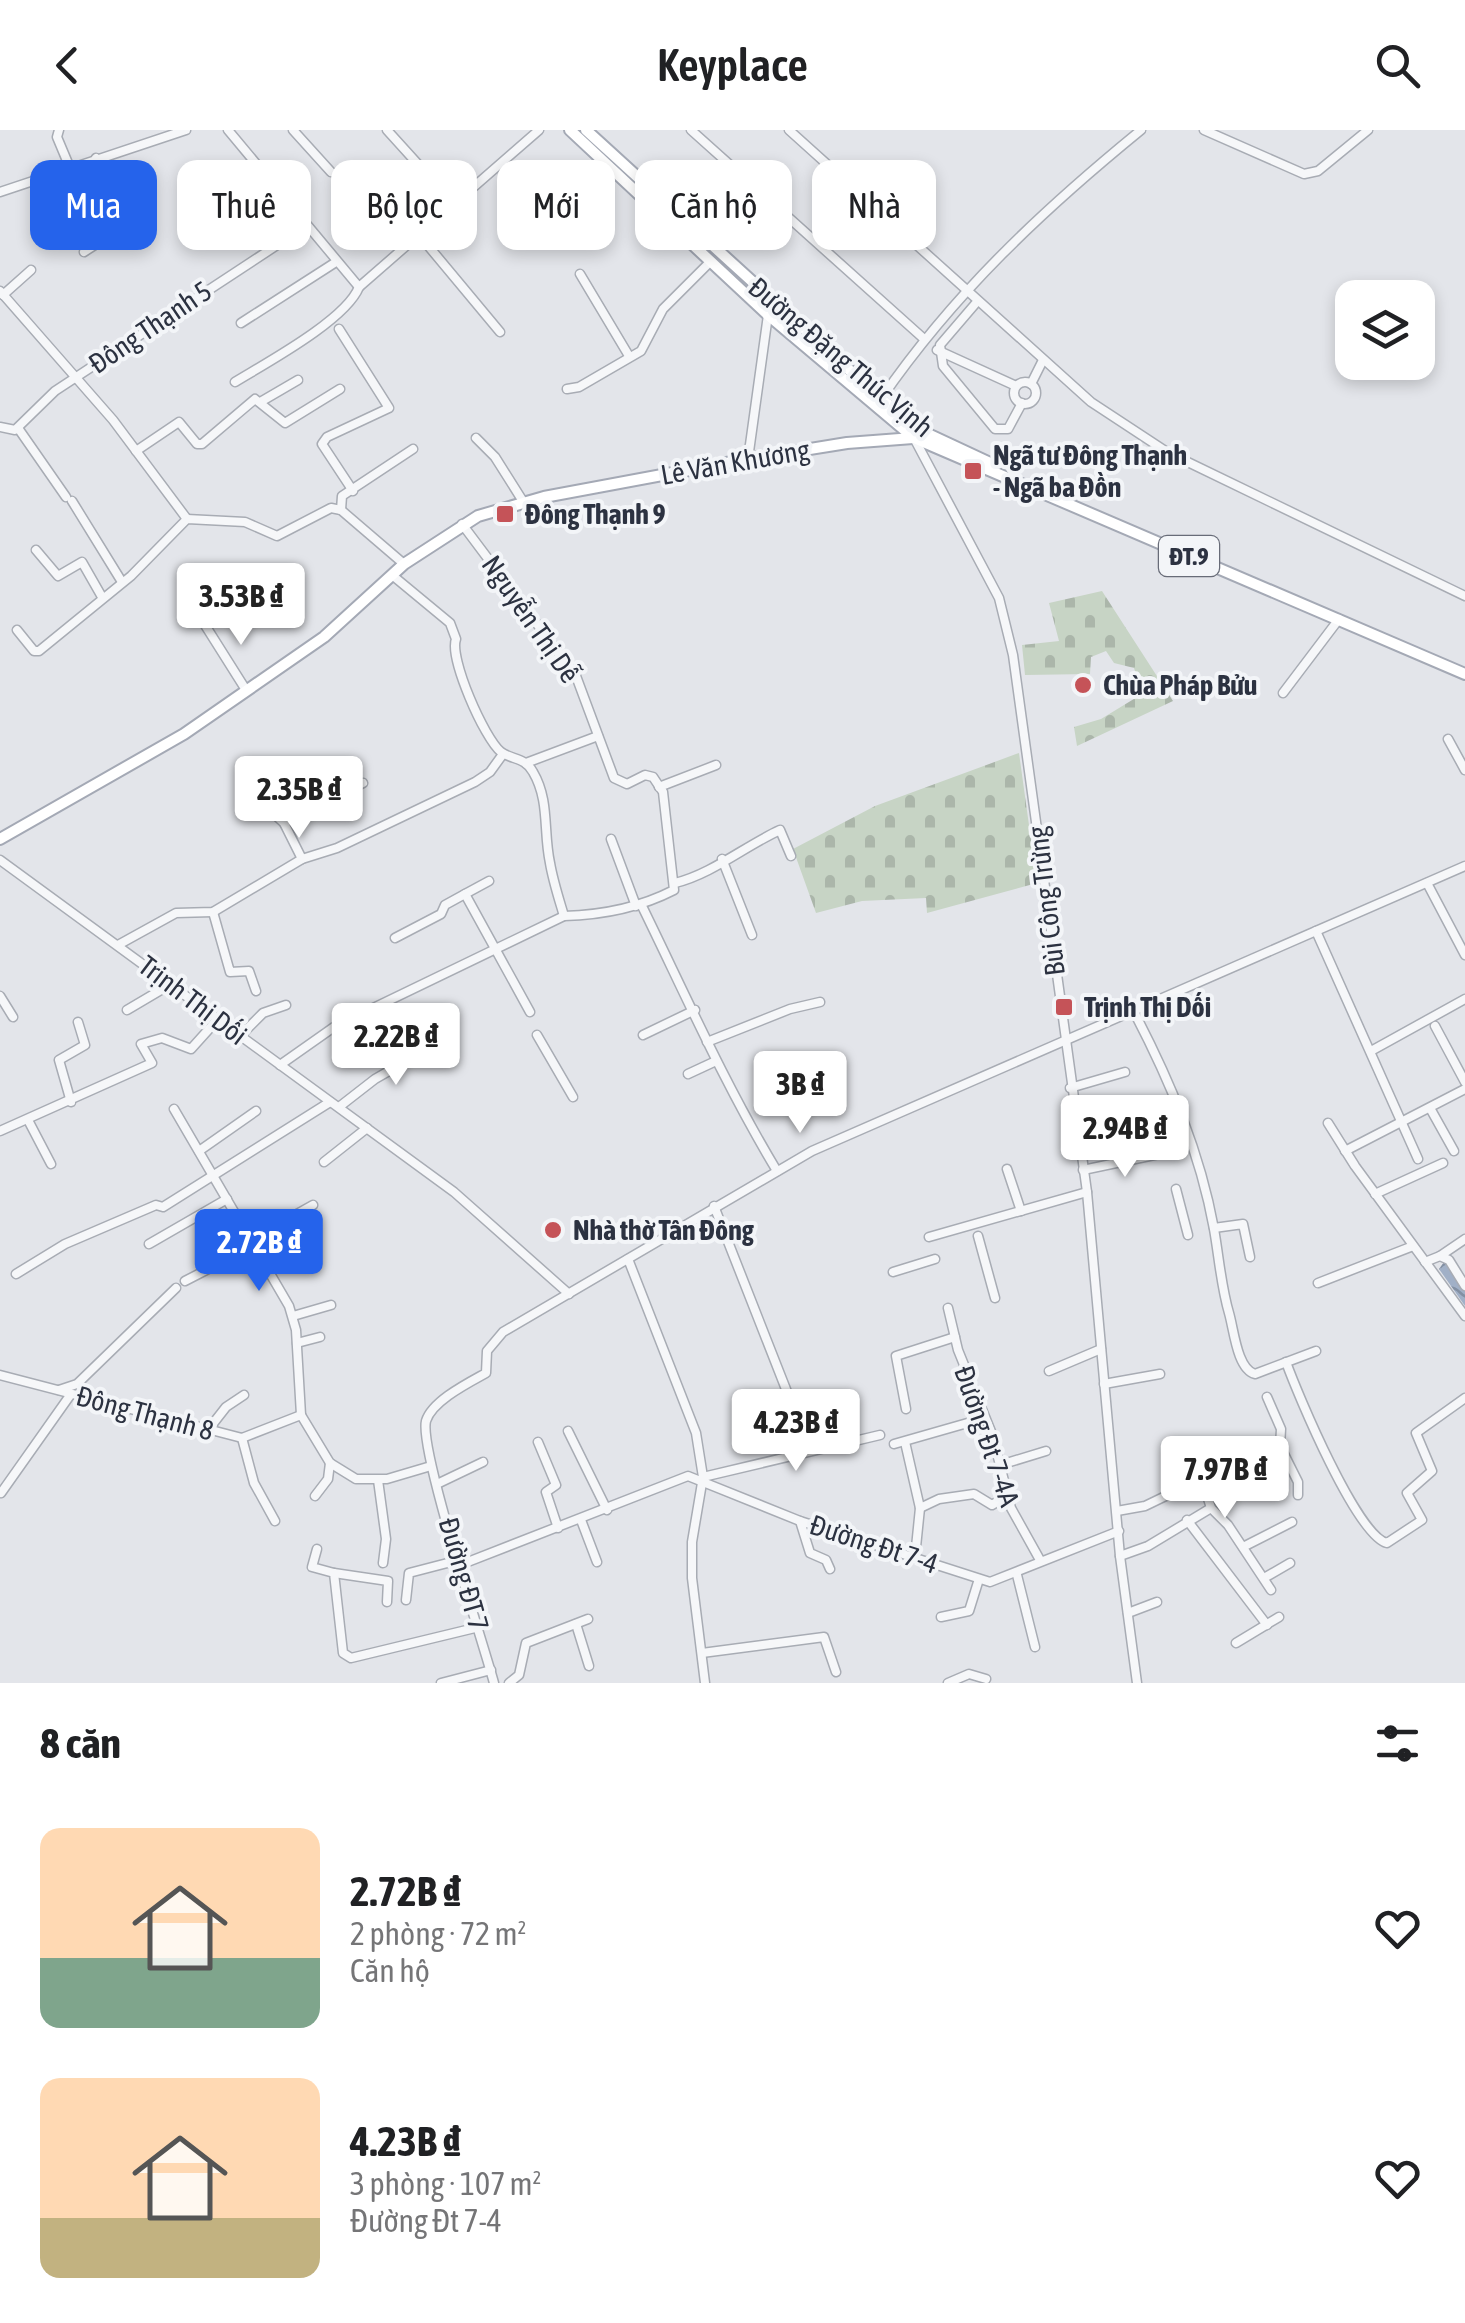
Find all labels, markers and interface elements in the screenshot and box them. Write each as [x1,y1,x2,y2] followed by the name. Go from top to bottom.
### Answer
[40,38,95,93] icon: back
[1370,38,1425,93] icon: search
[657,39,808,91] text: Keyplace
[30,160,157,250] chip: Mua
[177,160,311,250] chip: Thuê
[331,160,477,250] chip: Bộ lọc
[497,160,615,250] chip: Mới
[635,160,792,250] chip: Căn hộ
[812,160,936,250] chip: Nhà
[742,271,940,443] street label: Đường Đặng Thúc Vịnh
[83,274,217,380] street label: Đông Thạnh 5
[1335,280,1435,380] map controls
[1335,280,1435,380] button: layers
[658,433,812,491] street label: Lê Văn Khương
[993,439,1187,503] place label: Ngã tư Đông Thạnh - Ngã ba Đồn
[962,460,984,482] marker: Ngã tư Đông Thạnh - Ngã ba Đồn
[525,498,666,530] place label: Đông Thạnh 9
[494,503,516,525] marker: Đông Thạnh 9
[1159,536,1219,576] road number: ĐT.9
[476,549,586,689] street label: Nguyễn Thị Dễ
[149,563,333,648] pin: 3.53B ₫
[199,577,283,614] text: 3.53B ₫
[1103,669,1257,701] place label: Chùa Pháp Bửu
[1072,674,1094,696] marker: Chùa Pháp Bửu
[207,756,391,841] pin: 2.35B ₫
[257,770,341,807] text: 2.35B ₫
[1021,824,1071,978] street label: Bùi Công Trừng
[133,949,253,1051] street label: Trịnh Thị Dối
[1084,991,1211,1023] place label: Trịnh Thị Dối
[1053,996,1075,1018] marker: Trịnh Thị Dối
[304,1003,488,1088] pin: 2.22B ₫
[354,1017,438,1054] text: 2.22B ₫
[741,1051,859,1136] pin: 3B ₫
[776,1065,824,1102] text: 3B ₫
[1033,1095,1217,1180] pin: 2.94B ₫
[1083,1109,1167,1146] text: 2.94B ₫
[167,1209,351,1294] pin: 2.72B ₫
[573,1214,755,1246] place label: Nhà thờ Tân Đông
[542,1219,564,1241] marker: Nhà thờ Tân Đông
[217,1223,301,1260] text: 2.72B ₫
[948,1362,1026,1511] street label: Đường Đt 7-4A
[73,1379,217,1447] street label: Đông Thạnh 8
[704,1389,888,1474] pin: 4.23B ₫
[754,1403,838,1440] text: 4.23B ₫
[1133,1436,1317,1521] pin: 7.97B ₫
[1183,1450,1267,1487] text: 7.97B ₫
[806,1508,942,1580] street label: Đường Đt 7-4
[433,1514,495,1634] street label: Đường ĐT 7
[1370,1716,1425,1771] icon: filters
[40,1719,121,1767] text: 8 căn
[350,1867,461,1915] text: 2.72B ₫
[120,1868,240,1988] icon: home
[1370,1901,1425,1956] icon: heart
[350,1915,527,1952] text: 2 phòng · 72 m²
[350,1952,430,1989] text: Căn hộ
[350,2117,461,2165] text: 4.23B ₫
[120,2118,240,2238] icon: home
[1370,2151,1425,2206] icon: heart
[350,2165,542,2202] text: 3 phòng · 107 m²
[350,2202,502,2239] text: Đường Đt 7-4

